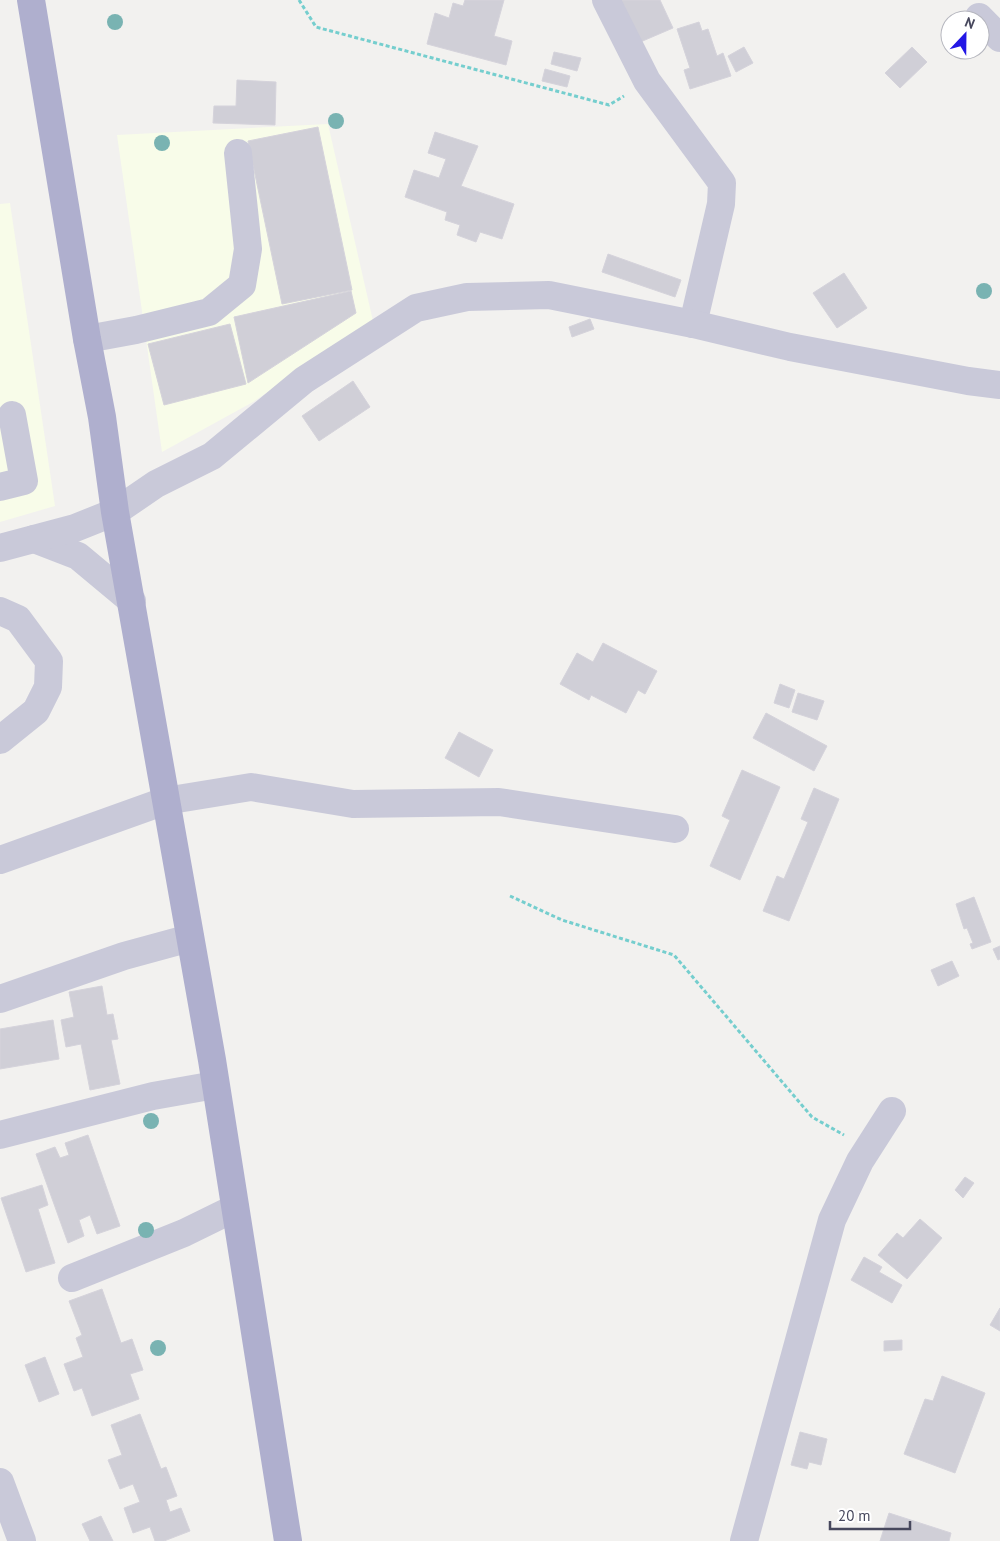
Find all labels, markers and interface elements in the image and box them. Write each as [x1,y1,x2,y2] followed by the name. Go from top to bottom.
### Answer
[940,10,990,60] north arrow
[962,13,978,33] text: N
[830,1498,910,1530] scale bar
[838,1506,871,1525] text: 20 m

